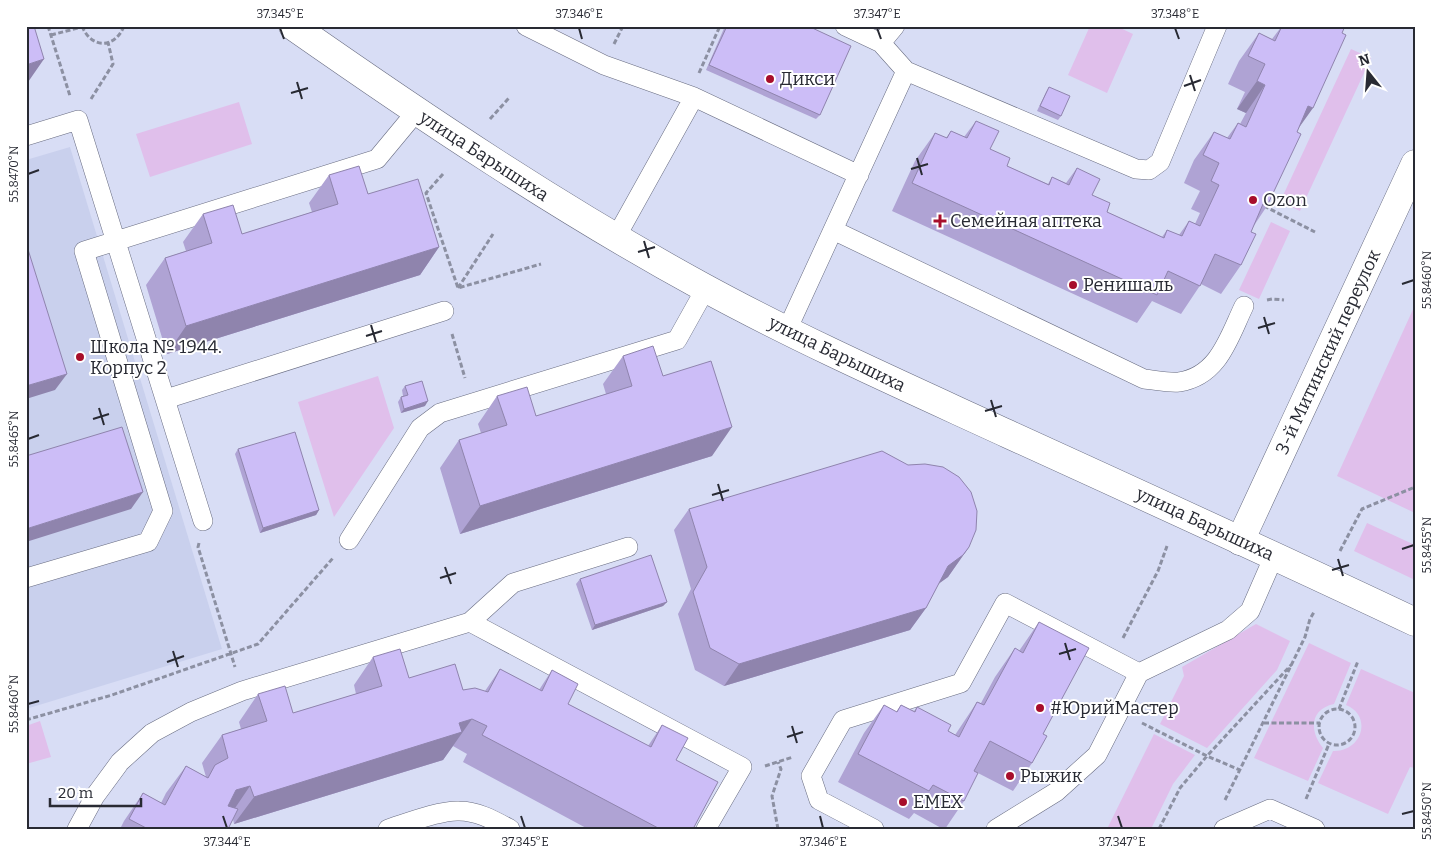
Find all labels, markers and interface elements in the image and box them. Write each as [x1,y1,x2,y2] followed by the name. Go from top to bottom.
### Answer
[256,7,304,21] text: 37.345°E
[555,7,603,21] text: 37.346°E
[853,7,901,21] text: 37.347°E
[1151,7,1199,21] text: 37.348°E
[1344,48,1394,98] north arrow
[1357,50,1372,70] text: N
[780,68,835,90] place label: Дикси
[764,73,776,85] marker: Дикси
[414,106,553,206] street label: улица Барышиха
[7,145,21,203] text: 55.8470°N
[1263,189,1307,211] place label: Ozon
[1247,194,1259,206] marker: Ozon
[950,210,1102,232] place label: Семейная аптека
[934,215,946,227] marker: Семейная аптека
[1271,246,1385,458] street label: 3-й Митинский переулок
[1420,250,1434,309] text: 55.8460°N
[1083,274,1173,296] place label: Ренишаль
[1067,279,1079,291] marker: Ренишаль
[764,311,909,397] street label: улица Барышиха
[90,336,222,379] place label: Школа № 1944. Корпус 2
[74,351,86,363] marker: Школа № 1944. Корпус 2
[7,410,21,468] text: 55.8465°N
[1132,482,1278,566] street label: улица Барышиха
[1420,516,1434,573] text: 55.8455°N
[7,674,21,733] text: 55.8460°N
[1050,697,1179,719] place label: #ЮрийМастер
[1034,702,1046,714] marker: #ЮрийМастер
[1020,765,1083,787] place label: Рыжик
[1004,770,1016,782] marker: Рыжик
[50,775,141,807] scale bar
[1420,781,1434,840] text: 55.8450°N
[58,784,94,802] text: 20 m
[913,791,964,813] place label: EMEX
[897,796,909,808] marker: EMEX
[203,835,251,849] text: 37.344°E
[501,835,549,849] text: 37.345°E
[799,835,847,849] text: 37.346°E
[1098,835,1146,849] text: 37.347°E

